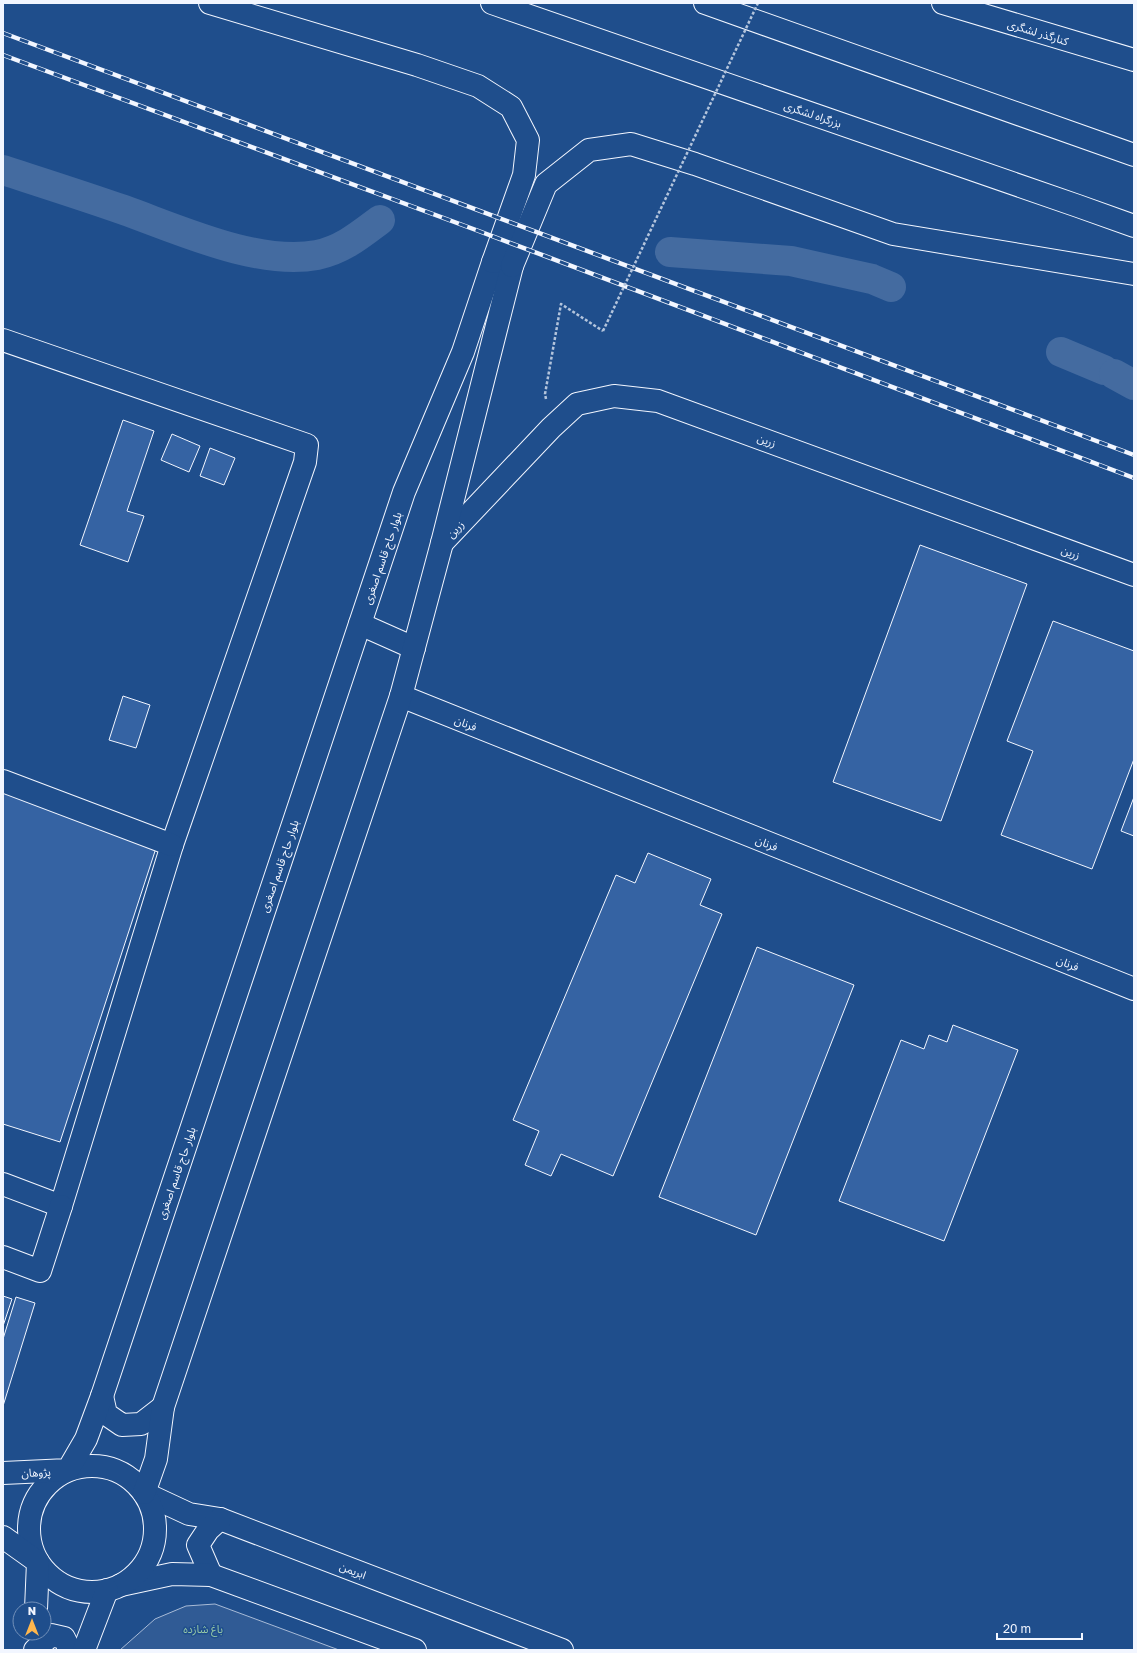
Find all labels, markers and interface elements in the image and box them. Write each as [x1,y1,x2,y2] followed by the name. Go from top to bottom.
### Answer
[1006,17,1070,48] street label: کنارگذر لشگری
[782,98,843,131] street label: بزرگراه لشگری
[755,431,778,450] street label: زرین
[360,510,407,607] street label: بلوار حاج قاسم اصغری
[444,518,467,541] street label: زرین
[1059,543,1082,562] street label: زرین
[453,713,479,734] street label: فرنان
[257,818,304,915] street label: بلوار حاج قاسم اصغری
[754,833,780,854] street label: فرنان
[1055,953,1081,974] street label: فرنان
[154,1125,201,1222] street label: بلوار حاج قاسم اصغری
[21,1465,51,1481] street label: پژوهان
[338,1559,368,1582] street label: ابریمن
[12,1601,52,1641] north arrow
[28,1604,36,1617] text: N
[997,1615,1082,1641] scale bar
[1003,1621,1031,1636] text: 20 m
[183,1622,223,1637] park label: باغ شازده

